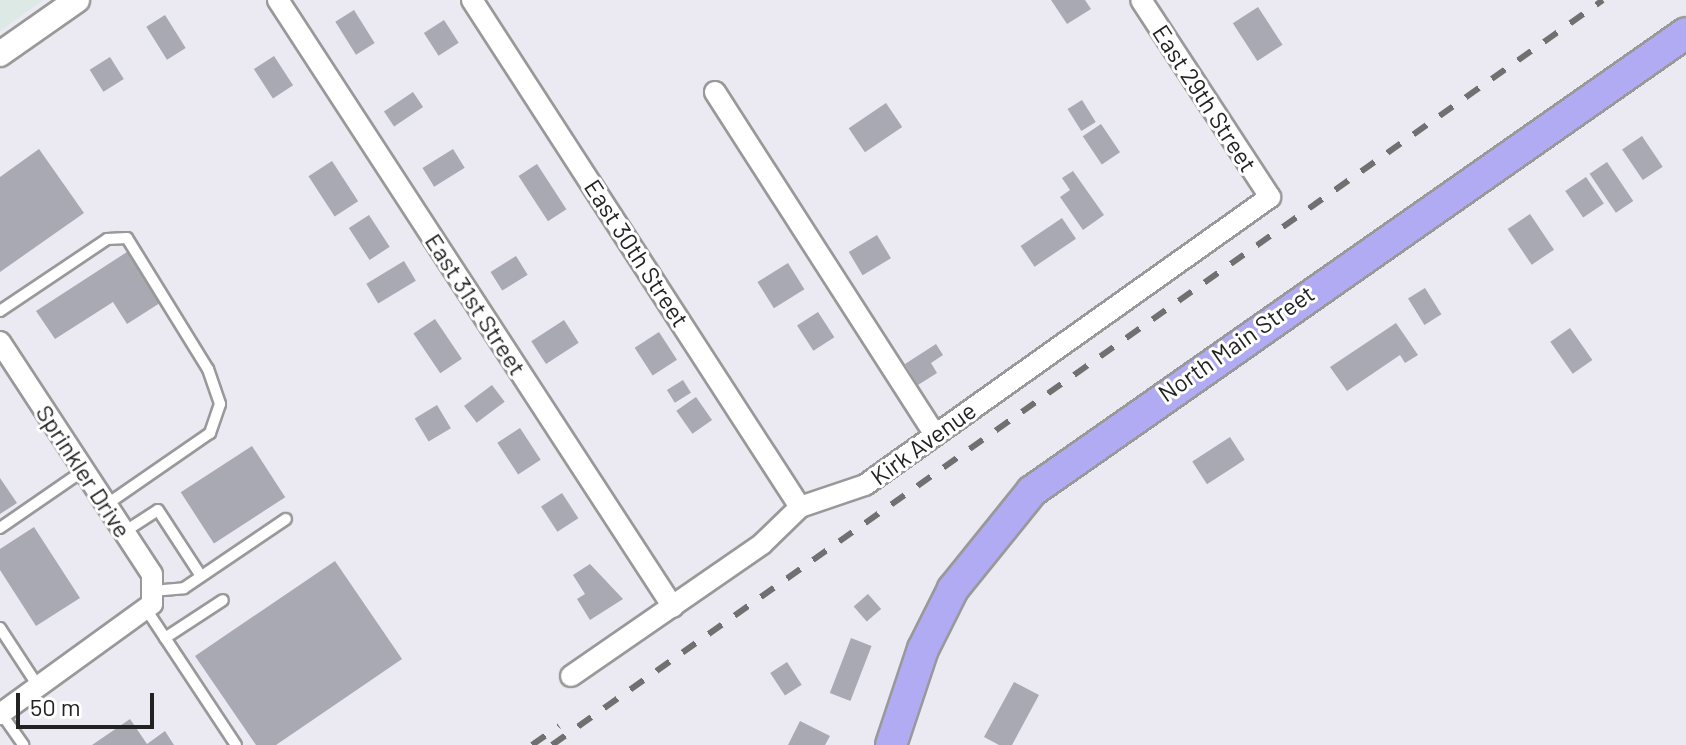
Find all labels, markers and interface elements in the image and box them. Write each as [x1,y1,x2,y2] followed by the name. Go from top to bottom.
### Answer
[1147,19,1263,177] street label: East 29th Street
[579,174,695,332] street label: East 30th Street
[420,228,532,380] street label: East 31st Street
[1153,279,1319,407] street label: North Main Street
[865,395,981,491] street label: Kirk Avenue
[30,399,138,543] street label: Sprinkler Drive
[20,677,158,727] scale bar
[30,692,81,721] text: 50 m

